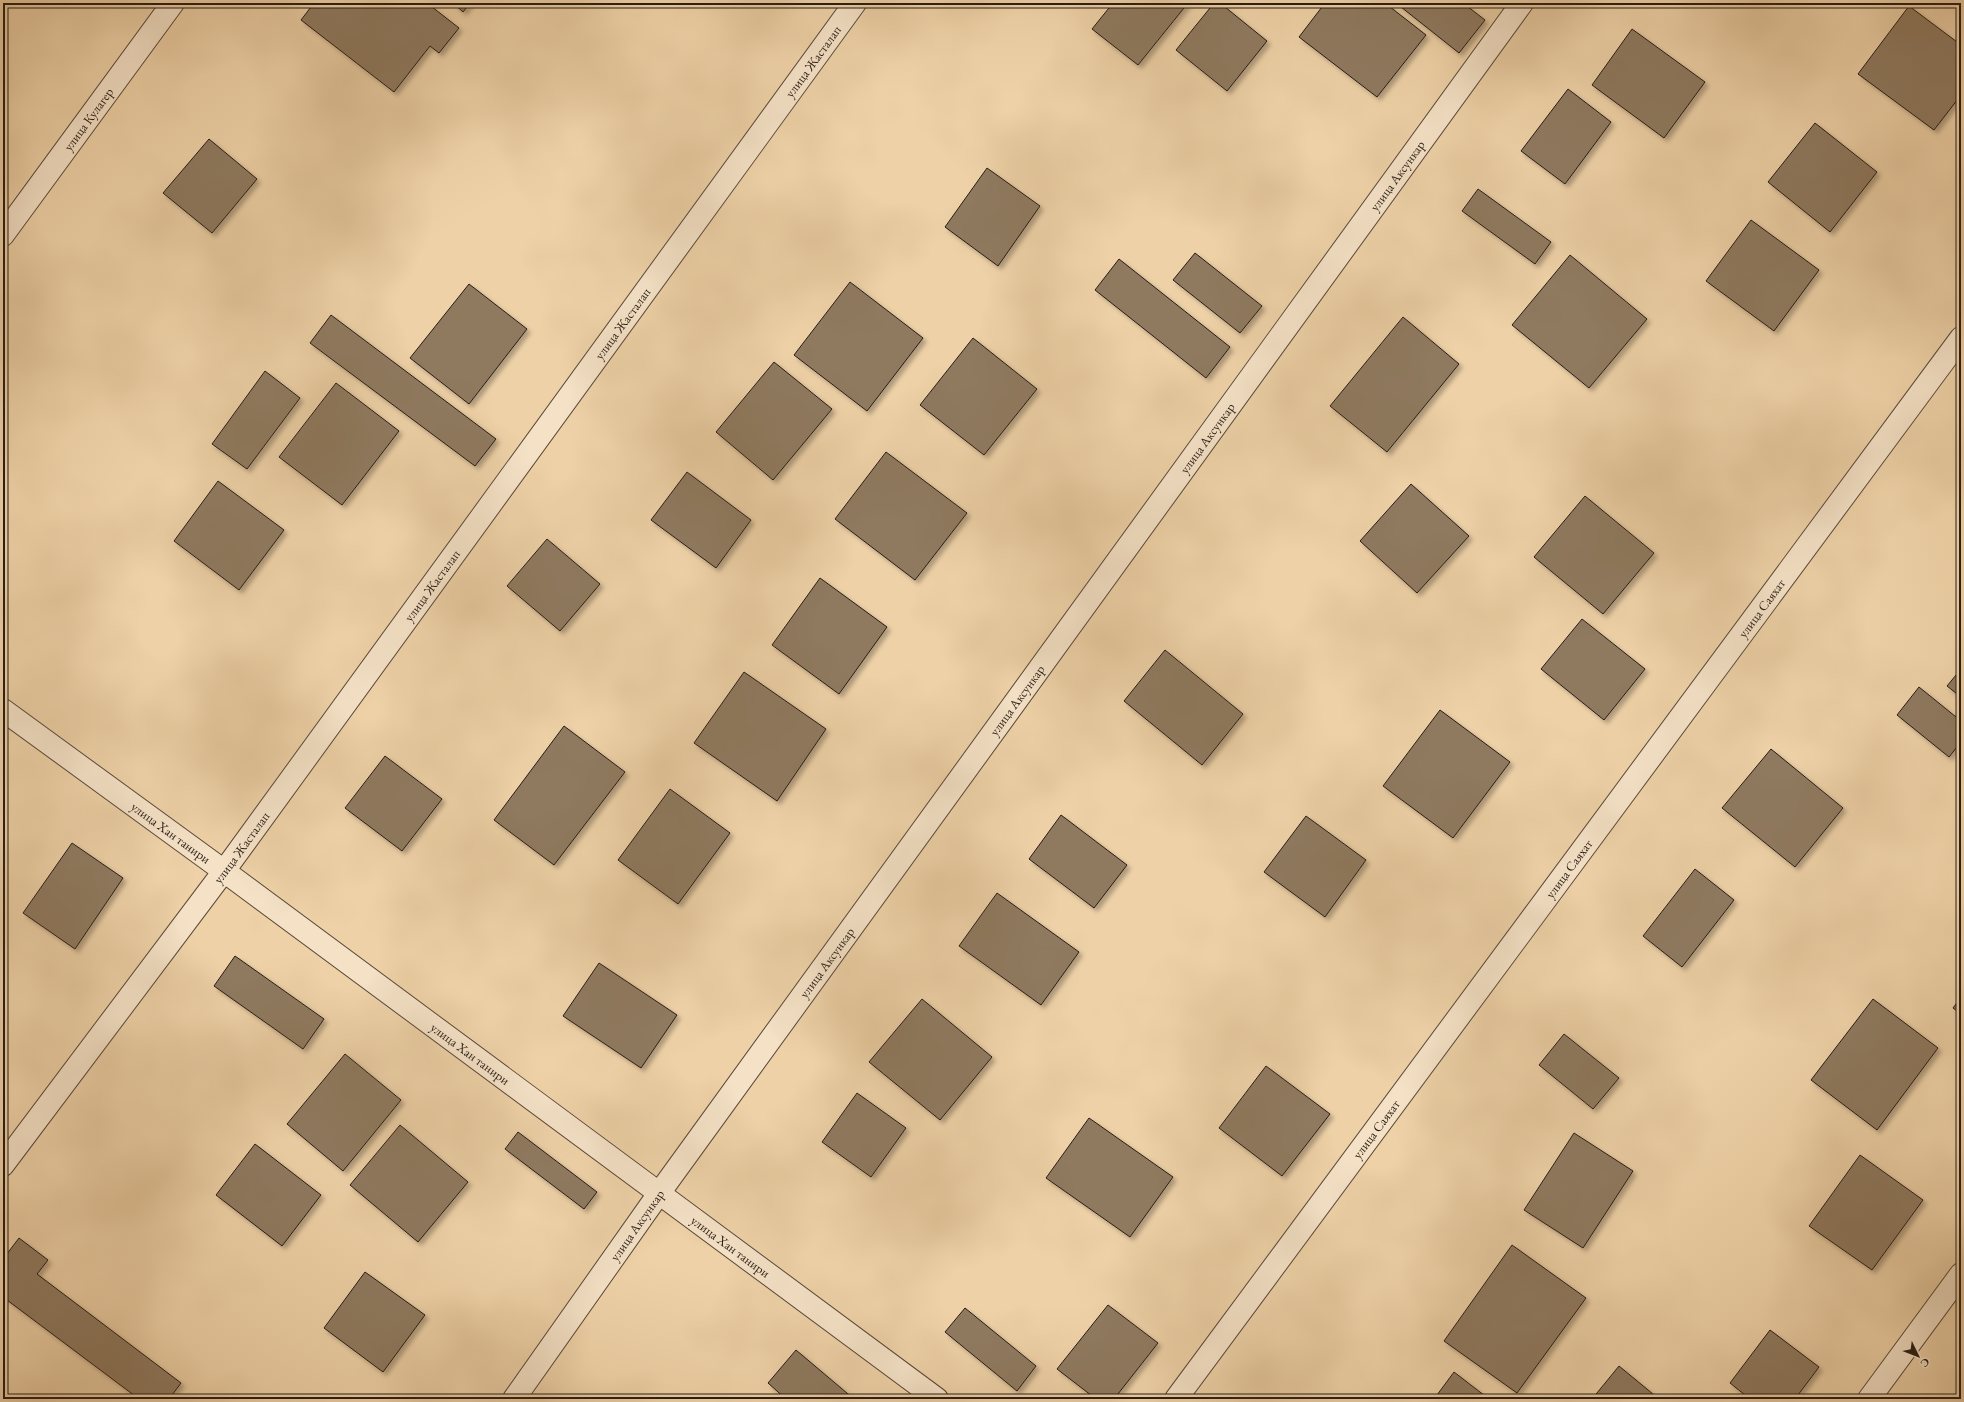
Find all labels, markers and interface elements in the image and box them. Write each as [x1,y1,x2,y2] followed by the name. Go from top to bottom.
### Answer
[781,22,845,100] street label: улица Жасталап
[59,84,117,154] street label: улица Кулагер
[1366,136,1429,214] street label: улица Аксункар
[590,284,654,363] street label: улица Жасталап
[1175,399,1238,476] street label: улица Аксункар
[400,546,464,625] street label: улица Жасталап
[1734,575,1789,641] street label: улица Саяхат
[985,661,1048,739] street label: улица Аксункар
[128,798,214,867] street label: улица Хан танири
[209,808,273,887] street label: улица Жасталап
[1541,835,1596,901] street label: улица Саяхат
[795,923,858,1001] street label: улица Аксункар
[427,1018,514,1089] street label: улица Хан танири
[1348,1096,1404,1162] street label: улица Саяхат
[606,1186,668,1264] street label: улица Аксункар
[688,1211,774,1281] street label: улица Хан танири
[1898,1336,1938,1376] north arrow
[1917,1355,1933,1371] text: С

